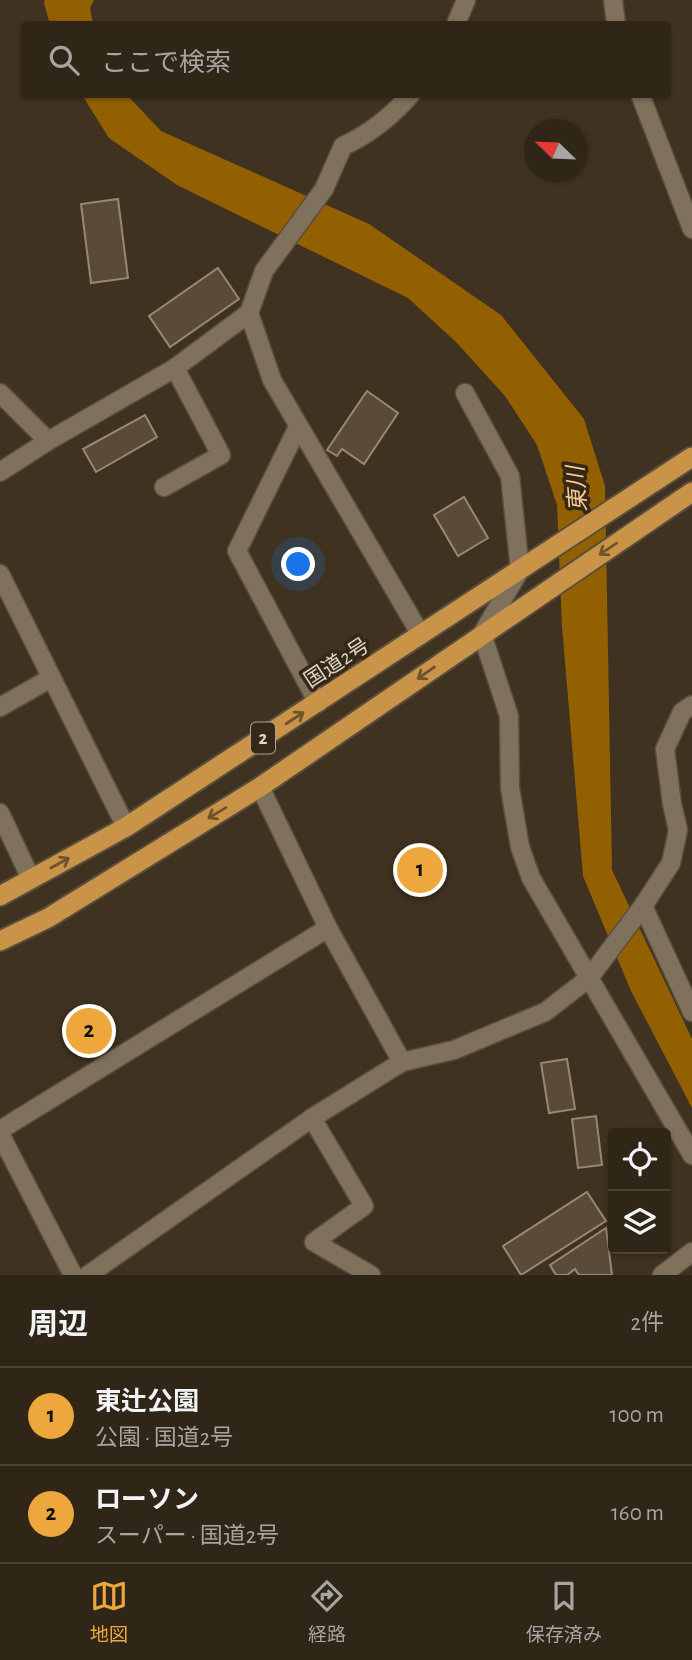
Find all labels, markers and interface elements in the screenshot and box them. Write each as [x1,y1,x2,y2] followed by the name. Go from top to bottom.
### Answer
[21,21,671,98] search box
[45,41,83,79] icon: search
[101,50,231,76] text: ここで検索
[524,119,587,182] north arrow
[563,462,591,513] water label: 東川
[598,542,618,556] one-way arrow
[281,547,315,581] your location
[300,634,373,692] street label: 国道2号
[417,666,437,680] one-way arrow
[285,710,304,725] one-way arrow
[251,722,275,754] road number: 2
[207,806,227,820] one-way arrow
[397,844,443,896] pin: 1
[49,856,70,869] one-way arrow
[66,1005,112,1057] pin: 2
[608,1128,671,1254] map controls
[608,1128,671,1191] button: locate
[608,1191,671,1254] button: layers
[28,1310,88,1340] text: 周辺
[631,1312,664,1335] text: 2件
[95,1389,199,1415] text: 東辻公園
[47,1404,55,1427] text: 1
[610,1404,664,1427] text: 100 m
[95,1427,233,1450] text: 公園 · 国道2号
[95,1487,199,1513] text: ローソン
[46,1502,56,1525] text: 2
[611,1502,664,1525] text: 160 m
[95,1525,279,1548] text: スーパー · 国道2号
[90,1577,128,1647] tab: 地図
[308,1577,346,1647] tab: 経路
[526,1577,602,1647] tab: 保存済み

